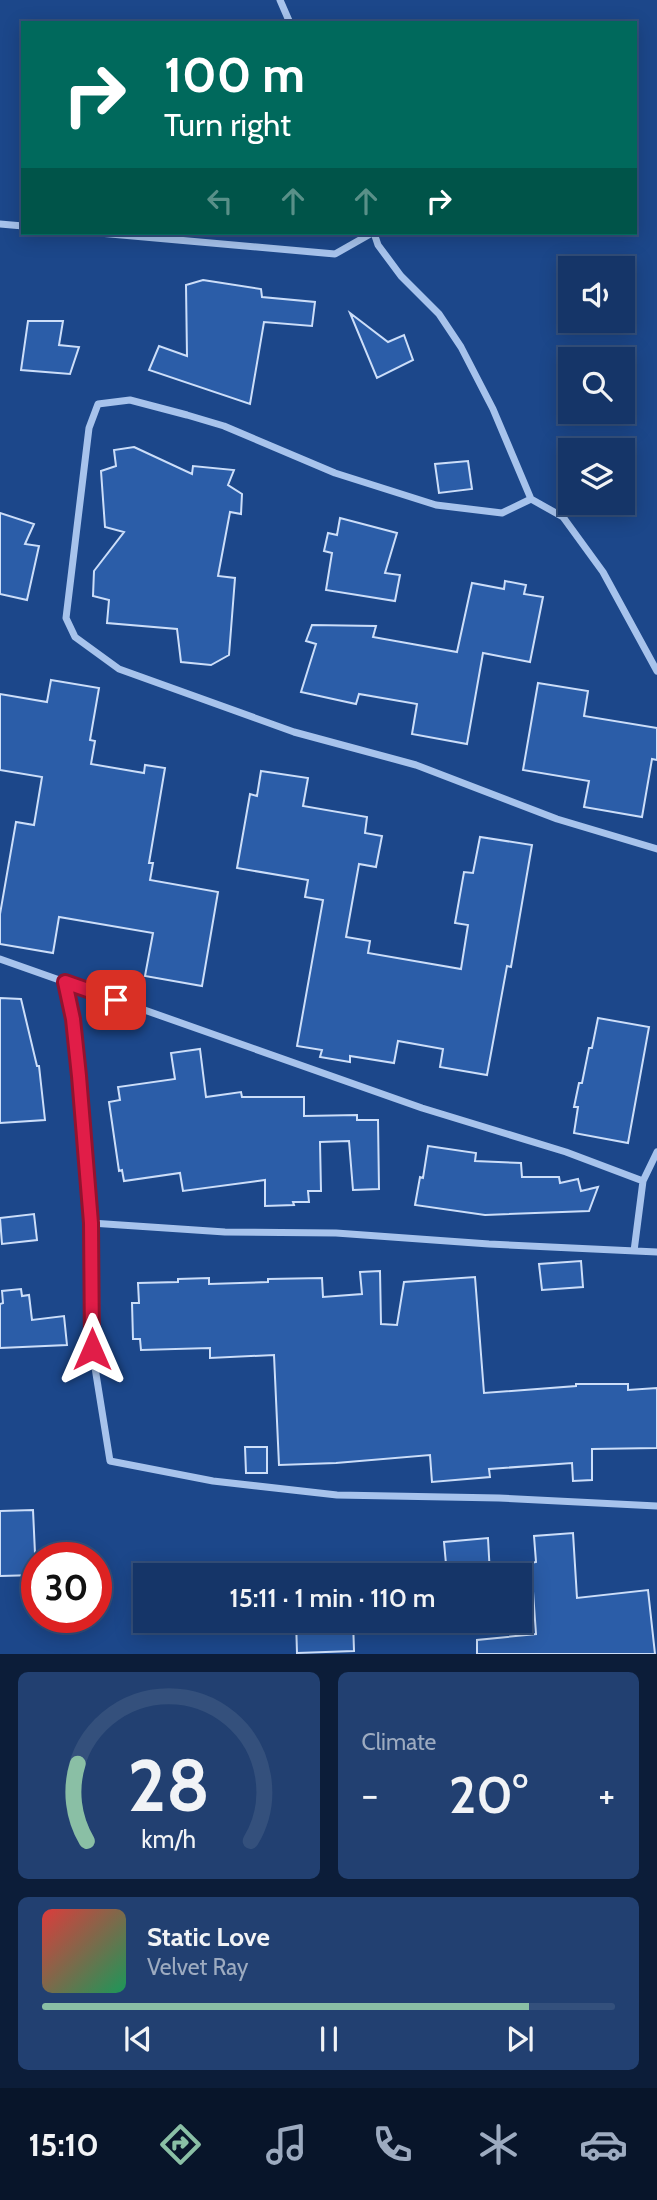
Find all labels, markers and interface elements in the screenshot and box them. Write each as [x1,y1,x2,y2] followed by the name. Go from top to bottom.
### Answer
[164,45,305,104] text: 100 m
[49,49,140,140] icon: right
[164,105,291,144] text: Turn right
[201,182,239,220] icon: left
[274,182,312,220] icon: ahead
[347,182,385,220] icon: ahead
[420,182,458,220] icon: right
[558,256,635,515] map controls
[558,256,635,333] button: sound
[558,347,635,424] button: search
[558,438,635,515] button: layers
[86,970,146,1030] pin
[97,981,135,1019] icon: arrive
[55,1312,129,1386] position arrow
[21,1542,112,1633] speed limit sign: 30
[229,1582,436,1614] text: 15:11 · 1 min · 110 m
[362,1728,436,1756] text: Climate
[128,1742,210,1830] text: 28
[449,1763,528,1826] text: 20°
[362,1771,378,1818] text: −
[598,1771,615,1818] text: +
[141,1824,196,1854] text: km/h
[147,1921,270,1953] text: Static Love
[147,1953,248,1981] text: Velvet Ray
[119,2020,157,2058] icon: previous
[310,2020,348,2058] icon: pause
[501,2020,539,2058] icon: next
[156,2120,205,2169] icon: directions
[262,2120,311,2169] icon: music
[368,2120,417,2169] icon: phone
[474,2120,523,2169] icon: climate
[579,2120,628,2169] icon: car
[28,2125,99,2164] text: 15:10

